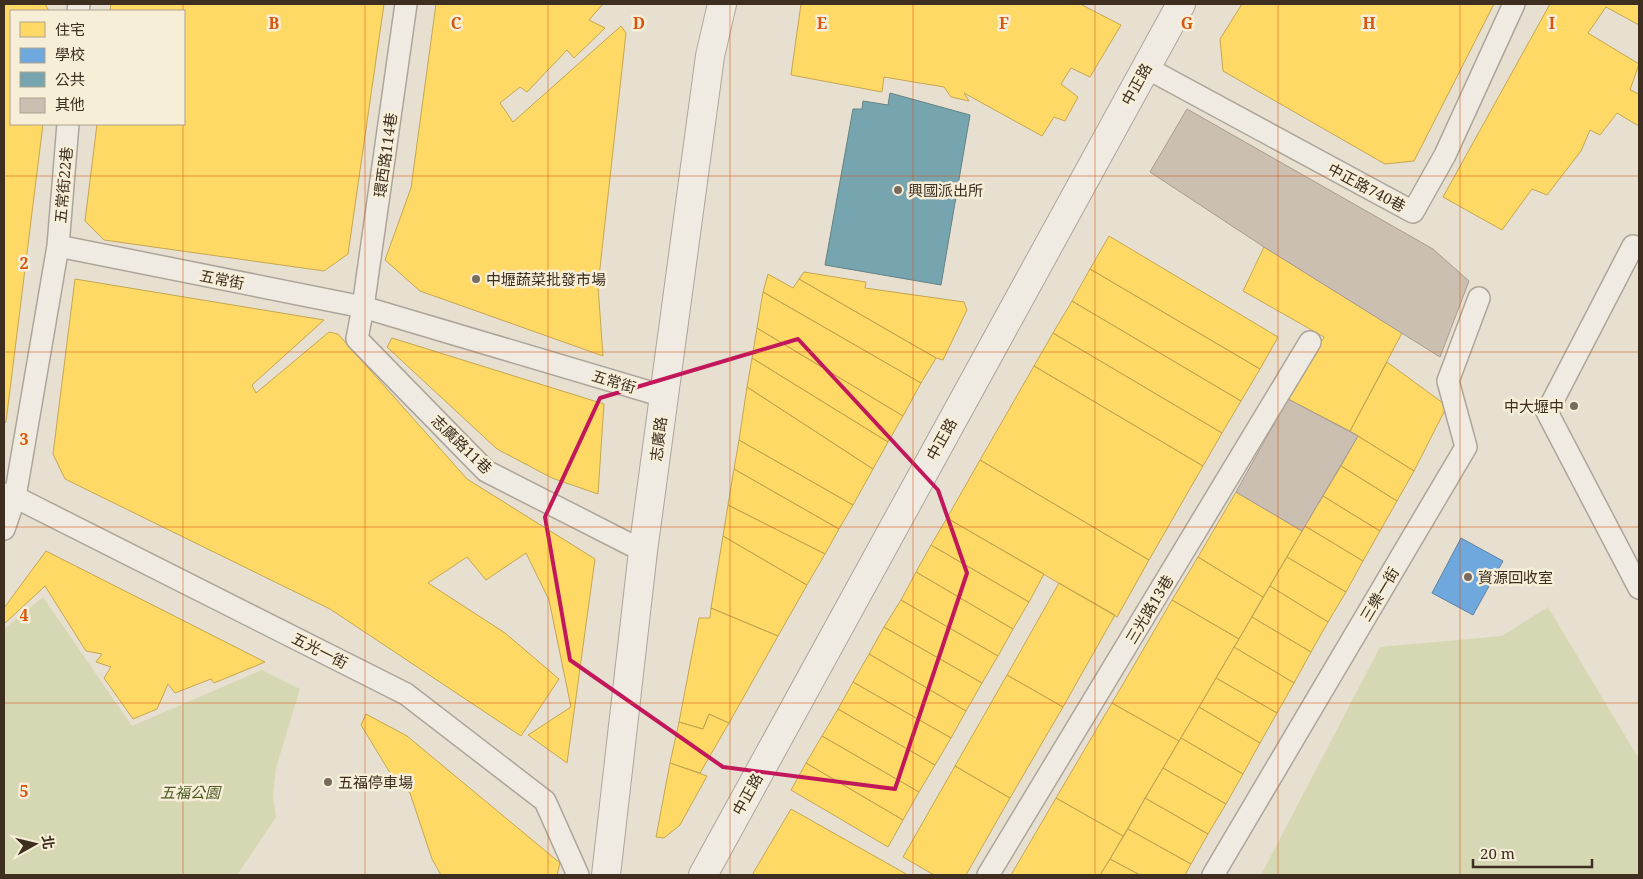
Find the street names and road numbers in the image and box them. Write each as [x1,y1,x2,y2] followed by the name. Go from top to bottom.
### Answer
[1116,59,1156,109] street label: 中正路
[369,111,401,199] street label: 環西路114巷
[50,146,76,224] street label: 五常街22巷
[1325,158,1409,216] street label: 中正路740巷
[198,265,246,293] street label: 五常街
[590,365,638,397] street label: 五常街
[427,410,497,478] street label: 志廣路11巷
[921,414,961,464] street label: 中正路
[645,415,671,463] street label: 志廣路
[1355,563,1403,625] street label: 三樂一街
[1121,571,1177,647] street label: 三光路13巷
[289,627,351,673] street label: 五光一街
[727,769,767,819] street label: 中正路

